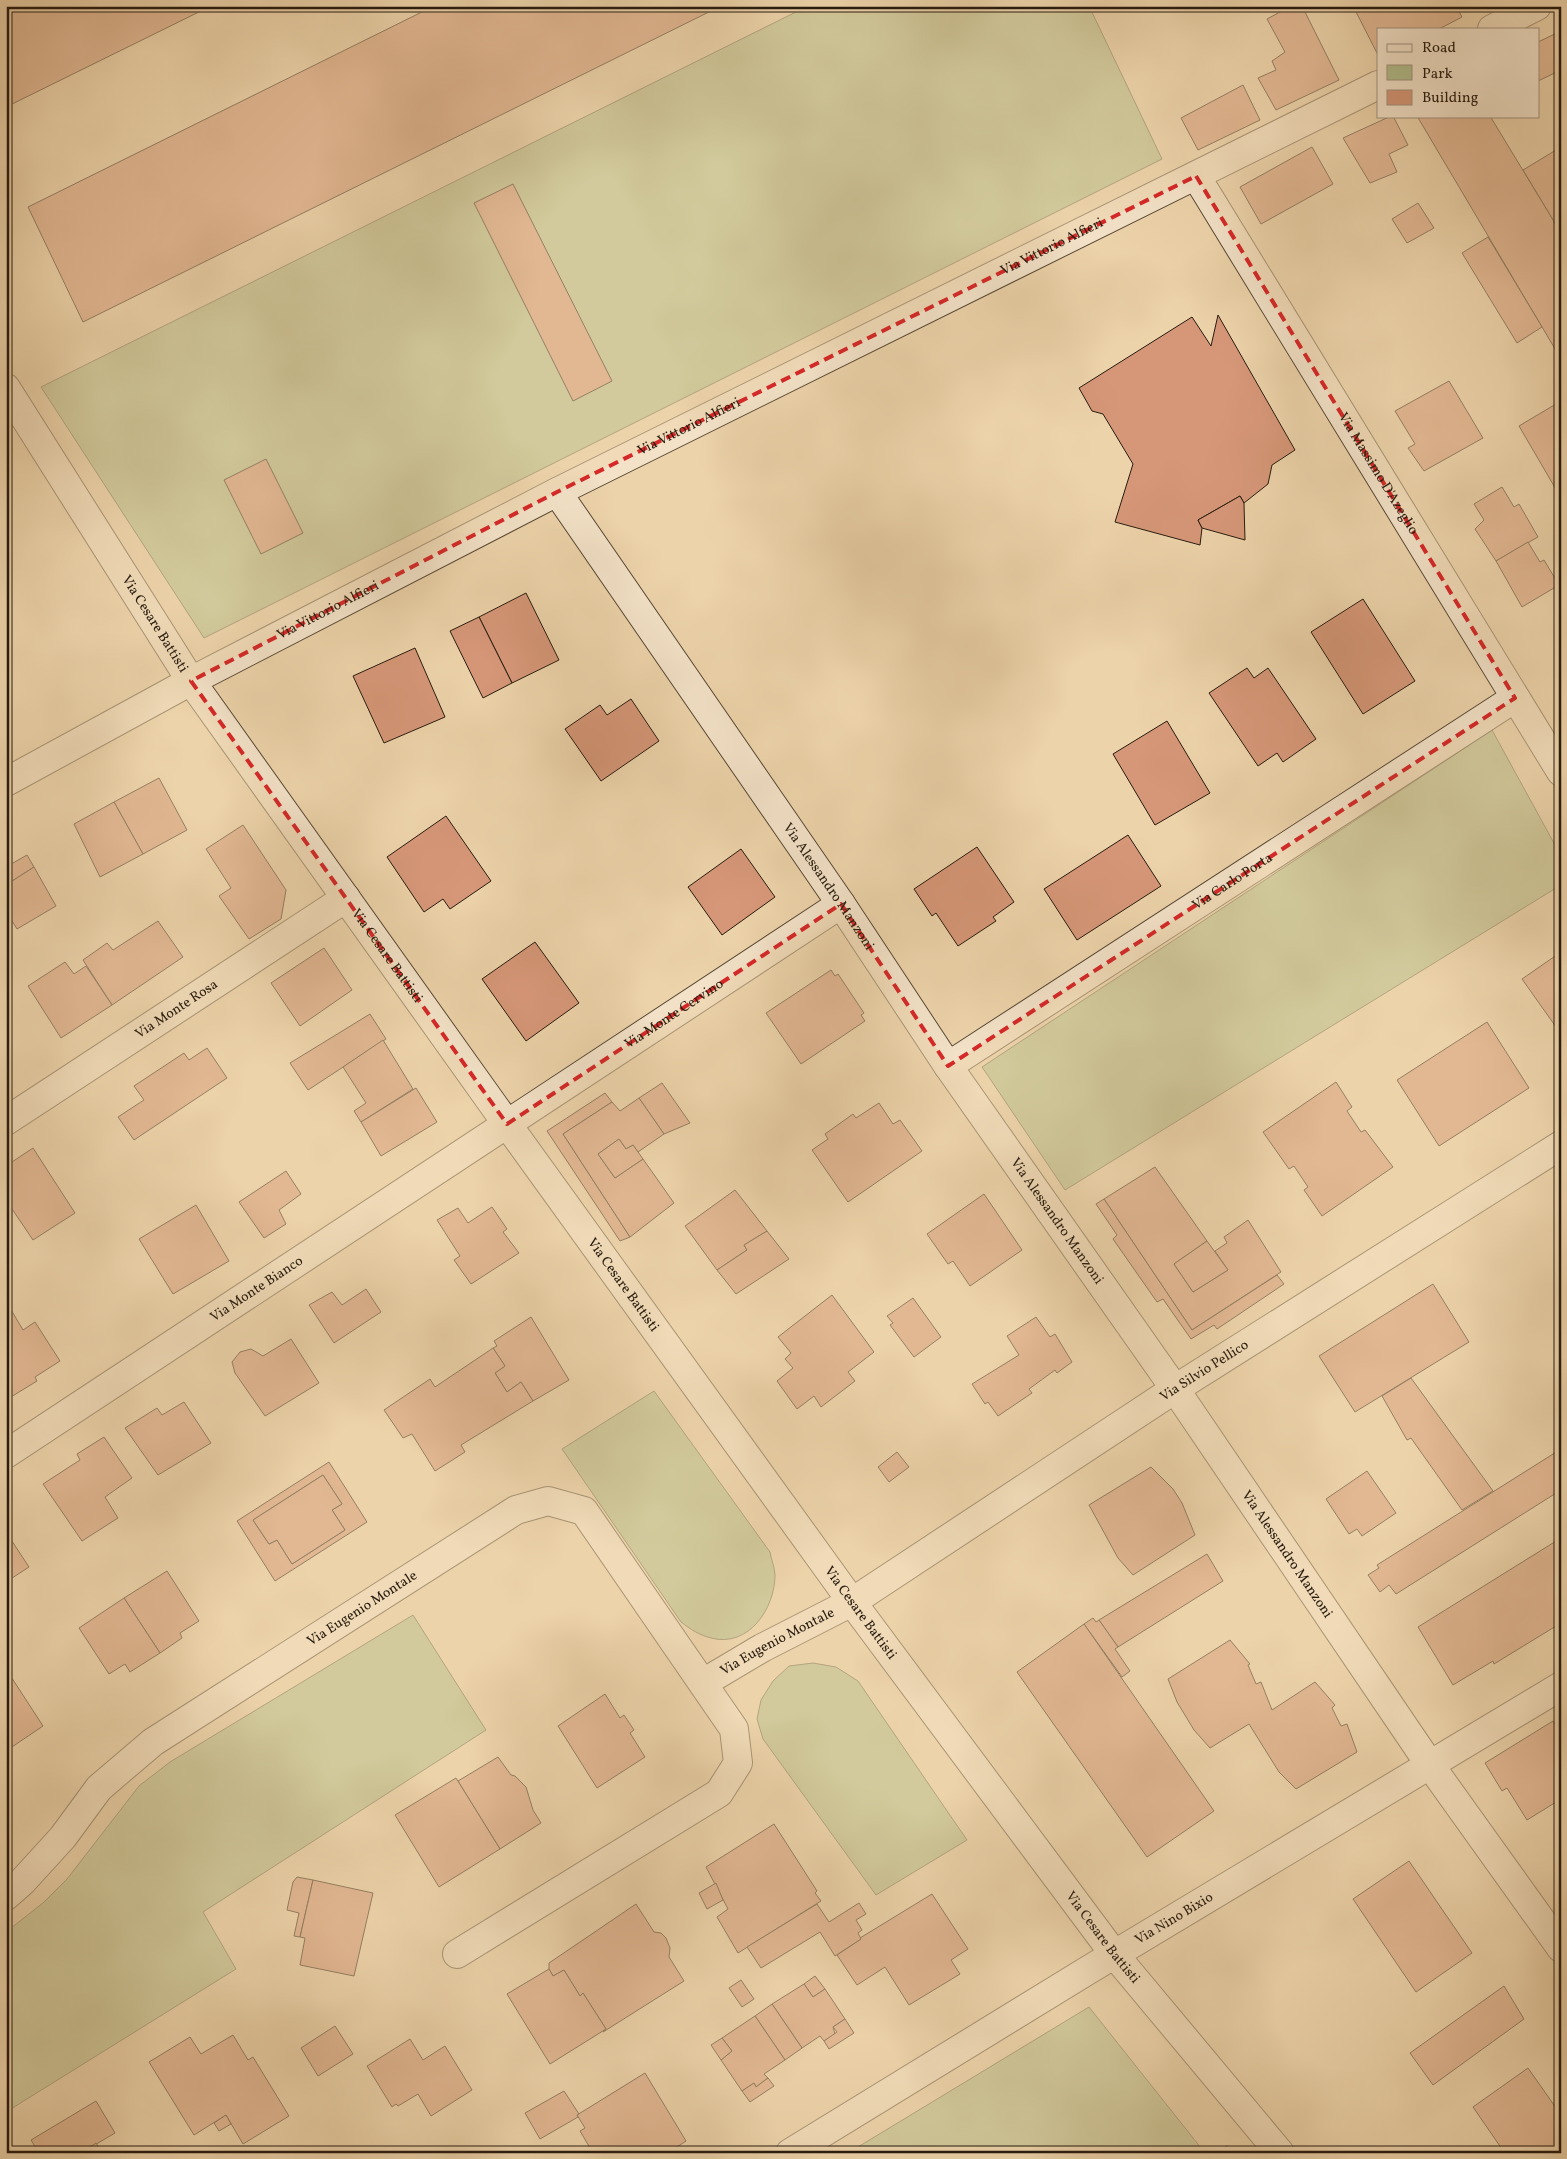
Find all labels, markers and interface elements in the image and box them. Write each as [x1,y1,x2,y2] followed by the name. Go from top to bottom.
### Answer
[1377,28,1540,118] legend
[1422,38,1456,59] text: Road
[1422,64,1453,85] text: Park
[1422,88,1479,109] text: Building
[997,213,1106,280] street label: Via Vittorio Alfieri
[634,393,744,460] street label: Via Vittorio Alfieri
[1334,409,1423,538] street label: Via Massimo D'Azeglio
[117,572,193,676] street label: Via Cesare Battisti
[274,576,382,645] street label: Via Vittorio Alfieri
[778,819,879,954] street label: Via Alessandro Manzoni
[1188,848,1276,915] street label: Via Carlo Porta
[347,905,427,1007] street label: Via Cesare Battisti
[621,974,727,1053] street label: Via Monte Cervino
[131,975,222,1043] street label: Via Monte Rosa
[1006,1154,1108,1288] street label: Via Alessandro Manzoni
[583,1234,663,1336] street label: Via Cesare Battisti
[206,1251,307,1327] street label: Via Monte Bianco
[1156,1335,1252,1406] street label: Via Silvio Pellico
[1237,1487,1337,1622] street label: Via Alessandro Manzoni
[820,1562,901,1664] street label: Via Cesare Battisti
[303,1566,421,1651] street label: Via Eugenio Montale
[717,1603,838,1680] street label: Via Eugenio Montale
[1061,1888,1144,1988] street label: Via Cesare Battisti
[1131,1888,1217,1949] street label: Via Nino Bixio

